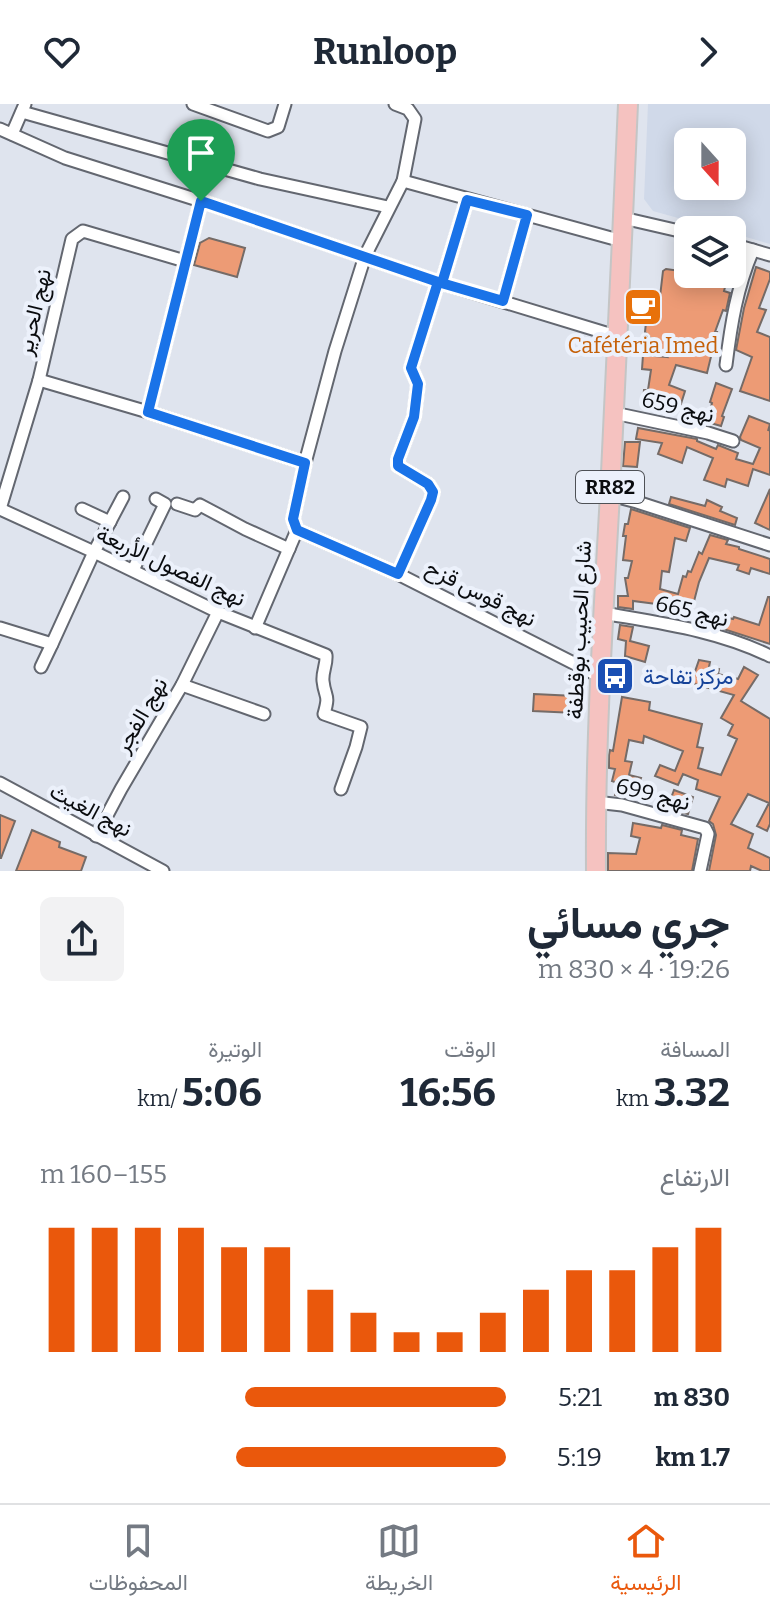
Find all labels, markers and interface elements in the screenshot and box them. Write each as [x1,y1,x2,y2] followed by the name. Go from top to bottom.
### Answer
[40,30,84,74] icon: heart
[313,30,457,74] text: Runloop
[686,30,730,74] icon: forward
[167,119,235,201] pin
[674,128,746,200] north arrow
[674,128,746,288] map controls
[179,131,223,175] icon: arrive
[674,216,746,288] button: layers
[11,266,58,359] street label: نهج الحرير
[622,286,664,328] cafe icon: Cafétéria Imed
[568,332,718,359] place label: Cafétéria Imed
[639,386,717,429] street label: نهج 659
[576,471,644,503] road number: RR82
[92,520,250,613] street label: نهج الفصول الأربعة
[561,540,598,720] street label: شارع الحبيب بوقطفة
[421,554,541,633] street label: نهج قوس قزح
[653,590,731,633] street label: نهج 665
[594,655,636,697] bus stop icon: مركز تفاحة
[643,663,733,690] place label: مركز تفاحة
[108,672,174,759] street label: نهج الفجر
[613,772,693,817] street label: نهج 699
[45,777,137,844] street label: نهج الغيث
[40,897,124,981] button: share
[527,897,730,950] text: جري مسائي
[538,954,730,985] text: 19:26 · 4 × 830 m
[208,1036,262,1063] text: الوتيرة
[444,1036,496,1063] text: الوقت
[660,1036,730,1063] text: المسافة
[182,1069,262,1117] text: 5:06
[400,1069,496,1117] text: 16:56
[654,1069,730,1117] text: 3.32
[137,1085,182,1112] text: /km
[616,1085,654,1112] text: km
[40,1159,167,1190] text: 155–160 m
[659,1162,730,1193] text: الارتفاع
[558,1382,602,1413] text: 5:21
[654,1382,730,1413] text: 830 m
[557,1442,602,1473] text: 5:19
[655,1442,730,1473] text: 1.7 km
[89,1519,188,1602] tab: المحفوظات
[365,1519,433,1602] tab: الخريطة
[610,1519,681,1602] tab: الرئيسية

